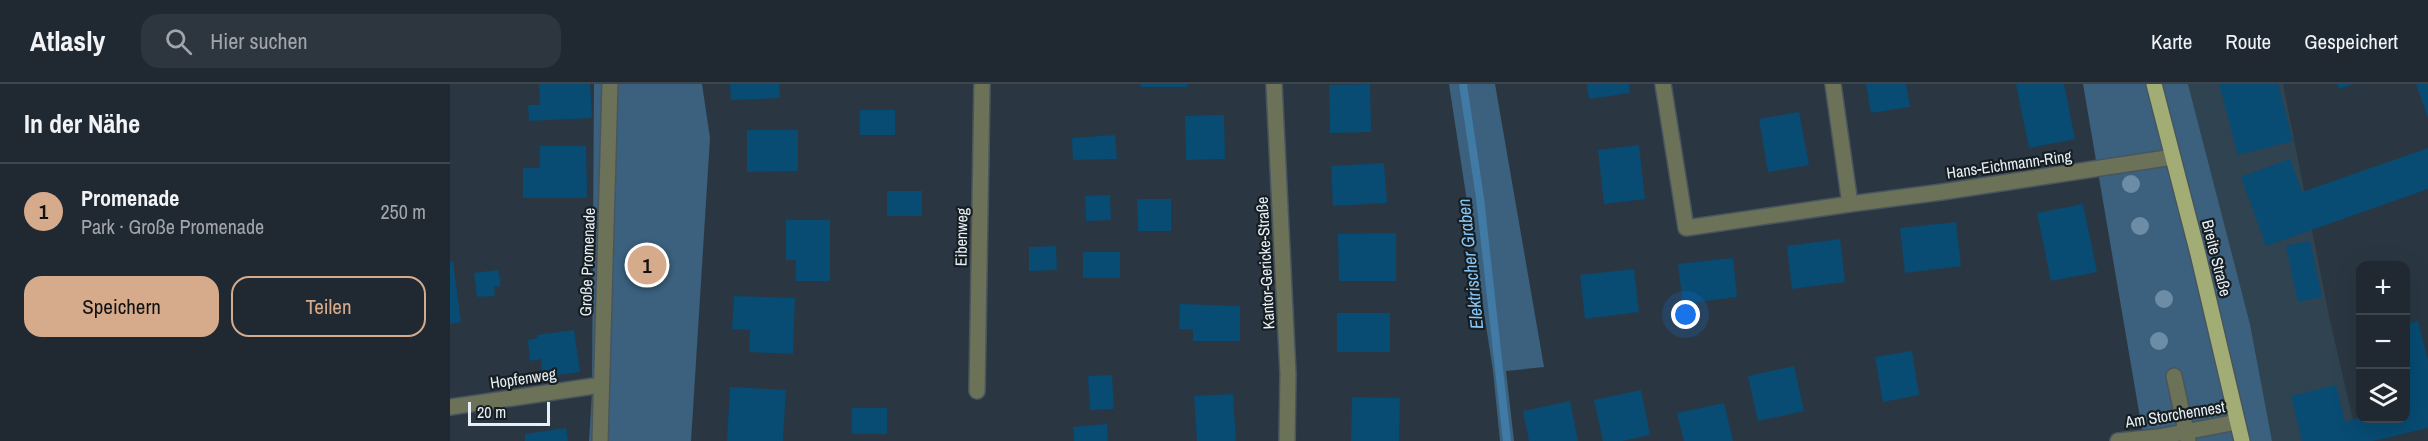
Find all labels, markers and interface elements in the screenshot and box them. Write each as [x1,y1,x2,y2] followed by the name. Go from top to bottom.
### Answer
[141,14,561,68] search box
[30,22,105,60] text: Atlasly
[162,25,195,58] icon: search
[210,26,308,56] text: Hier suchen
[2151,27,2192,56] text: Karte
[2225,27,2271,56] text: Route
[2304,27,2398,56] text: Gespeichert
[24,106,140,141] text: In der Nähe
[1945,144,2074,184] street label: Hans-Eichmann-Ring
[81,183,179,213] text: Promenade
[1251,196,1279,330] street label: Kantor-Gericke-Straße
[1451,197,1489,331] water label: Elektrischer Graben
[39,198,48,225] text: 1
[380,198,426,225] text: 250 m
[574,207,600,317] street label: Große Promenade
[949,207,973,266] street label: Eibenweg
[81,213,264,240] text: Park · Große Promenade
[2197,217,2237,299] street label: Breite Straße
[628,242,666,288] pin: 1
[2356,261,2410,423] map controls
[2356,261,2410,315] button: +
[24,276,219,337] button: Speichern
[231,276,426,337] button: Teilen
[1671,300,1700,329] your location
[2356,315,2410,369] button: −
[489,362,558,394] street label: Hopfenweg
[2356,369,2410,423] button: layers
[2123,395,2227,433] street label: Am Storchennest
[468,399,550,426] scale bar
[477,401,506,423] text: 20 m

